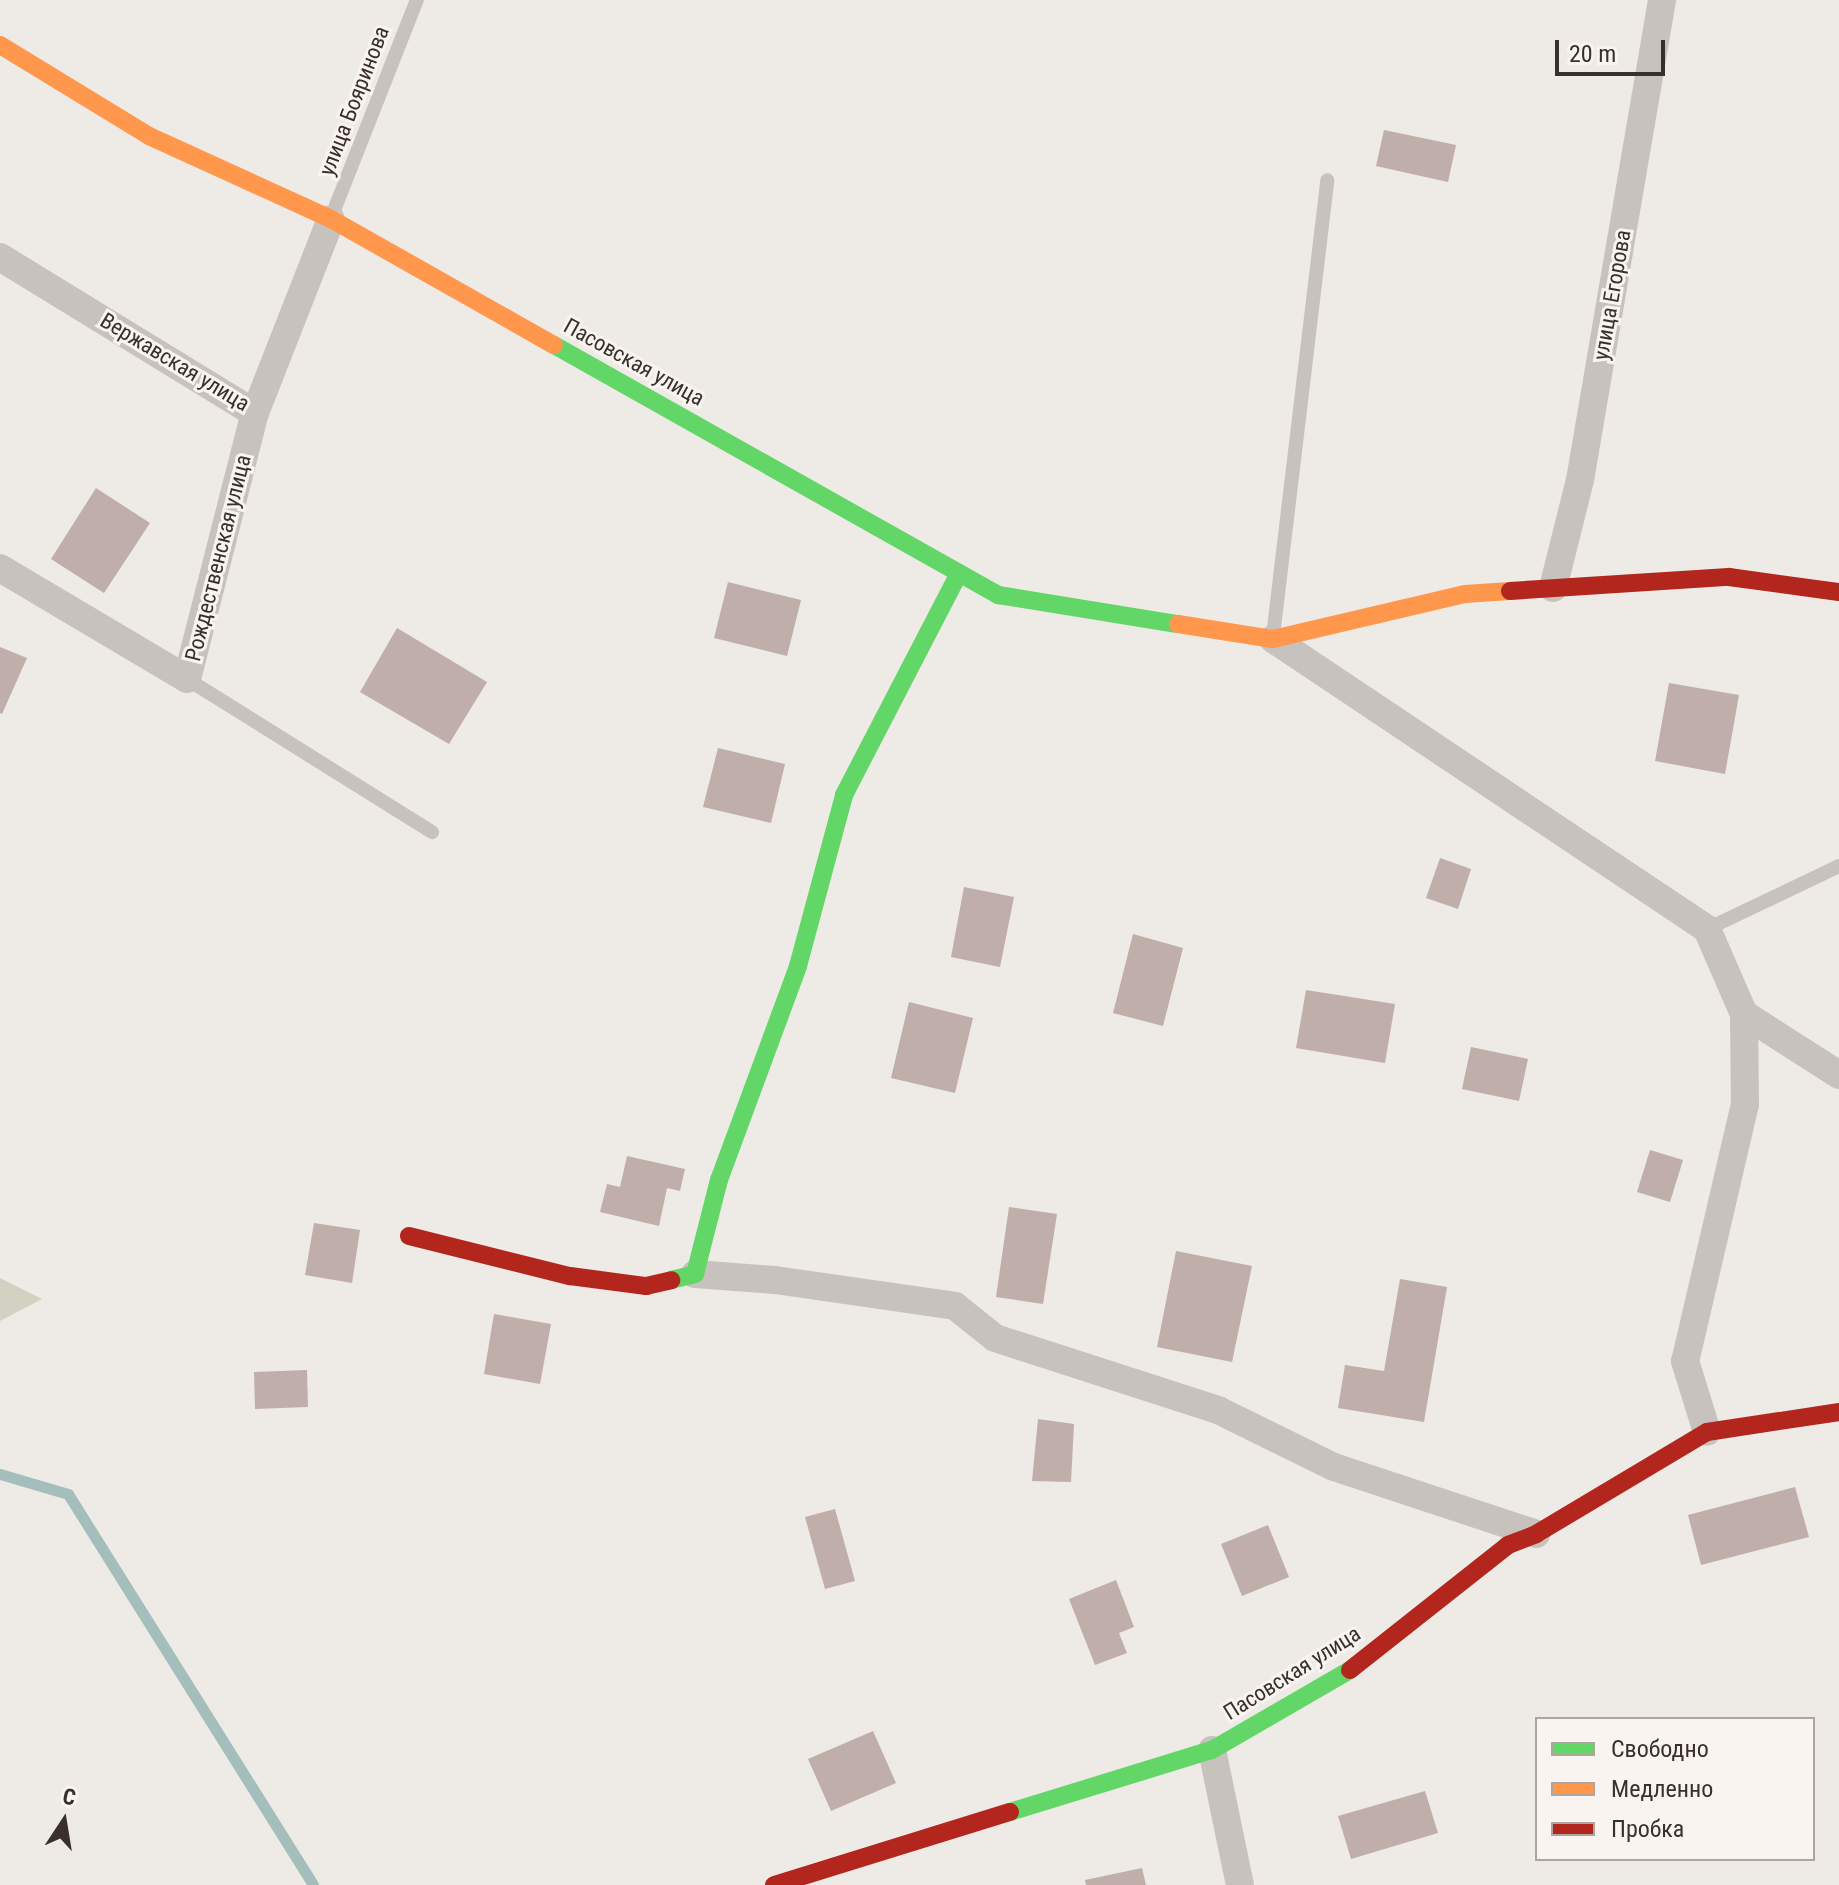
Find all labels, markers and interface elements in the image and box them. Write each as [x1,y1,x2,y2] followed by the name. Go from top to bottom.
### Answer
[313,23,395,179] street label: улица Бояринова
[1559,24,1669,74] scale bar
[1569,40,1616,68] text: 20 m
[1588,228,1636,362] street label: улица Егорова
[96,307,254,417] street label: Вержавская улица
[559,312,709,412] street label: Пасовская улица
[180,452,256,664] street label: Рождественская улица
[1219,1620,1365,1726] street label: Пасовская улица
[1535,1717,1815,1861] legend
[1611,1735,1709,1763] text: Свободно
[1611,1775,1713,1803] text: Медленно
[24,1781,104,1861] north arrow
[60,1784,78,1811] text: С
[1611,1815,1684,1843] text: Пробка

